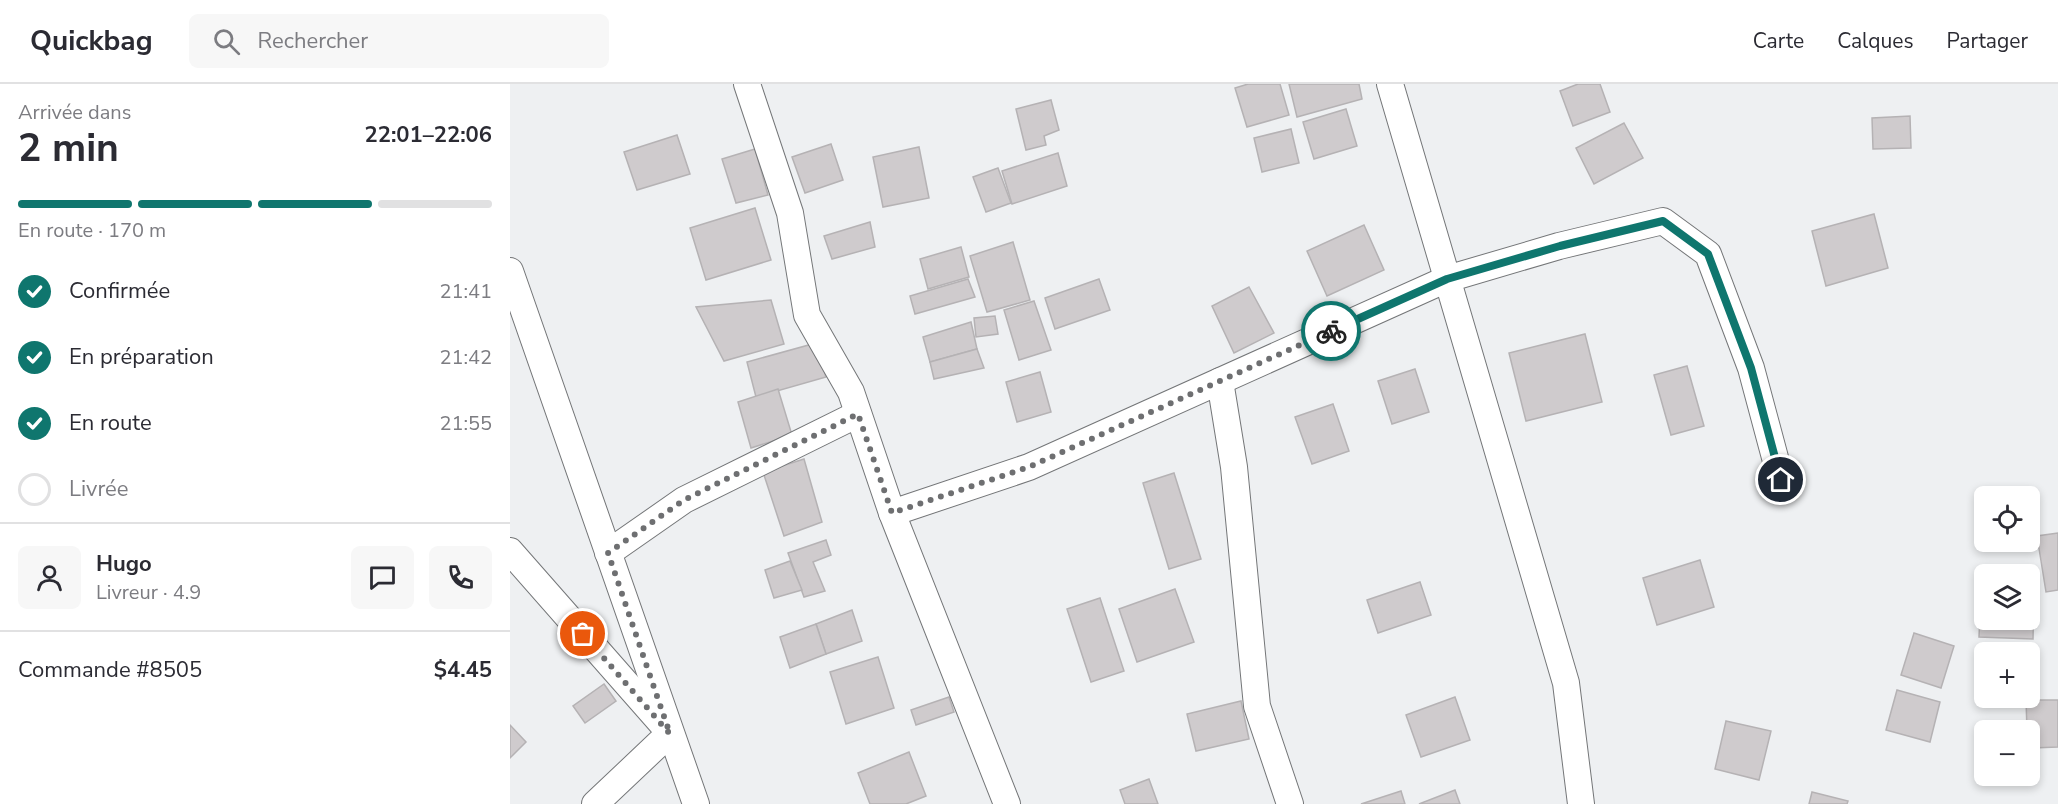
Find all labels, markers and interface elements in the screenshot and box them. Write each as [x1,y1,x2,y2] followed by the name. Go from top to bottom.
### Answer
[189,14,609,68] search box
[30,22,153,60] text: Quickbag
[210,25,243,58] icon: search
[258,26,368,56] text: Rechercher
[1753,27,1804,55] text: Carte
[1837,27,1914,55] text: Calques
[1947,27,2028,55] text: Partager
[18,99,131,126] text: Arrivée dans
[364,120,492,150] text: 22:01–22:06
[18,122,119,175] text: 2 min
[18,217,166,244] text: En route · 170 m
[18,275,51,308] icon: check
[69,276,170,306] text: Confirmée
[439,278,492,305] text: 21:41
[1301,301,1361,361] courier
[1315,315,1348,348] icon: bike
[18,341,51,374] icon: check
[69,342,214,372] text: En préparation
[439,344,492,371] text: 21:42
[18,407,51,440] icon: check
[69,408,152,438] text: En route
[439,410,492,437] text: 21:55
[1755,454,1806,505] pin
[1764,463,1797,496] icon: home
[69,474,129,504] text: Livrée
[1974,486,2040,786] map controls
[1974,486,2040,552] button: locate
[18,546,81,609] button: person
[351,546,414,609] button: chat
[429,546,492,609] button: phone
[96,549,152,579] text: Hugo
[1974,564,2040,630] button: layers
[96,579,201,606] text: Livreur · 4.9
[557,608,608,659] pin
[566,617,599,650] icon: bag
[1974,642,2040,708] button: +
[18,655,202,685] text: Commande #8505
[434,655,492,685] text: $4.45
[1974,720,2040,786] button: −

